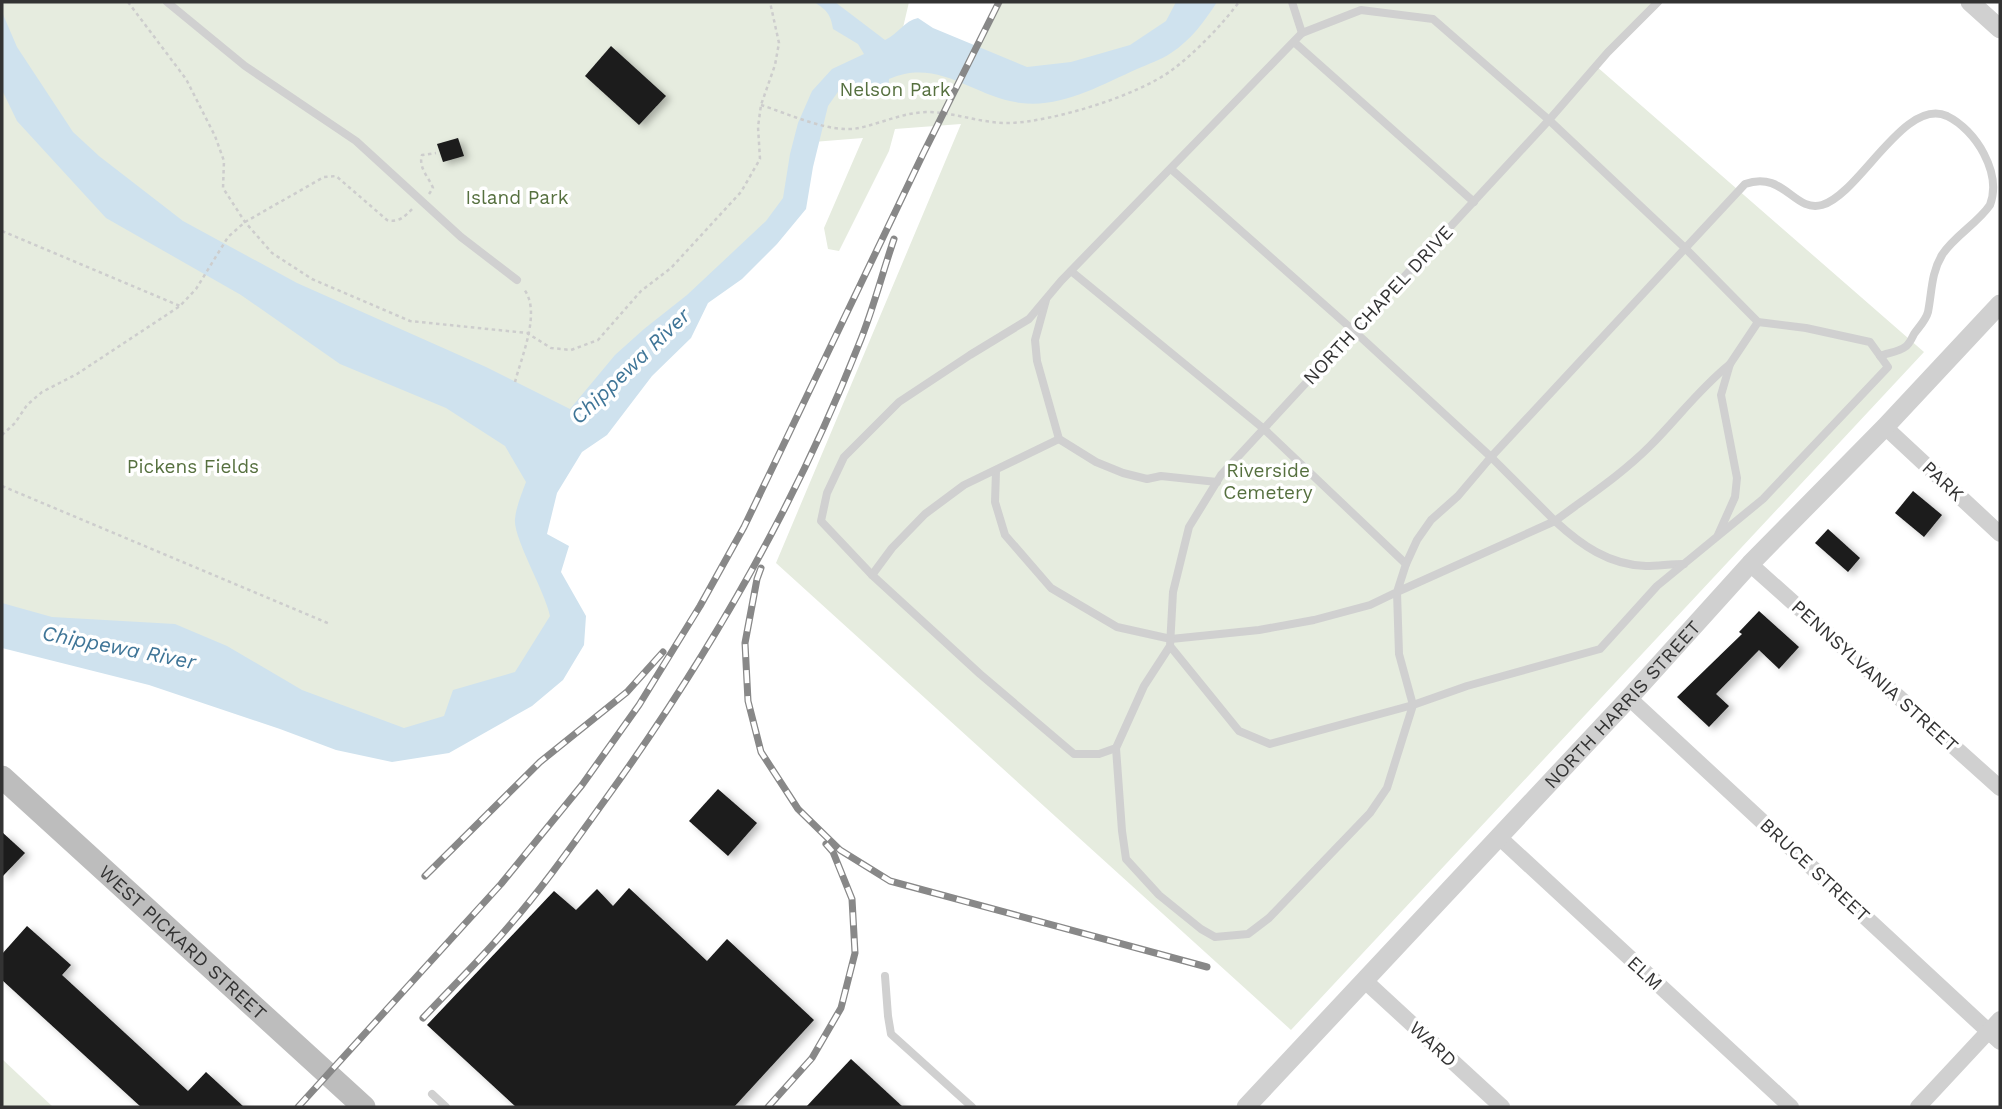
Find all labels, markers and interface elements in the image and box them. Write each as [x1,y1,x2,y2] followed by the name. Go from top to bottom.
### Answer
[839,78,951,101] park label: Nelson Park
[465,186,569,209] park label: Island Park
[1298,221,1458,389] street label: NORTH CHAPEL DRIVE
[565,302,695,429] water label: Chippewa River
[127,455,259,478] park label: Pickens Fields
[1917,456,1969,506] street label: PARK
[1223,459,1313,504] park label: Riverside Cemetery
[1787,595,1963,757] street label: PENNSYLVANIA STREET
[1539,616,1705,793] street label: NORTH HARRIS STREET
[40,620,199,674] water label: Chippewa River
[1755,813,1875,927] street label: BRUCE STREET
[94,860,272,1024] street label: WEST PICKARD STREET
[1623,951,1667,995] street label: ELM
[1405,1016,1461,1072] street label: WARD

